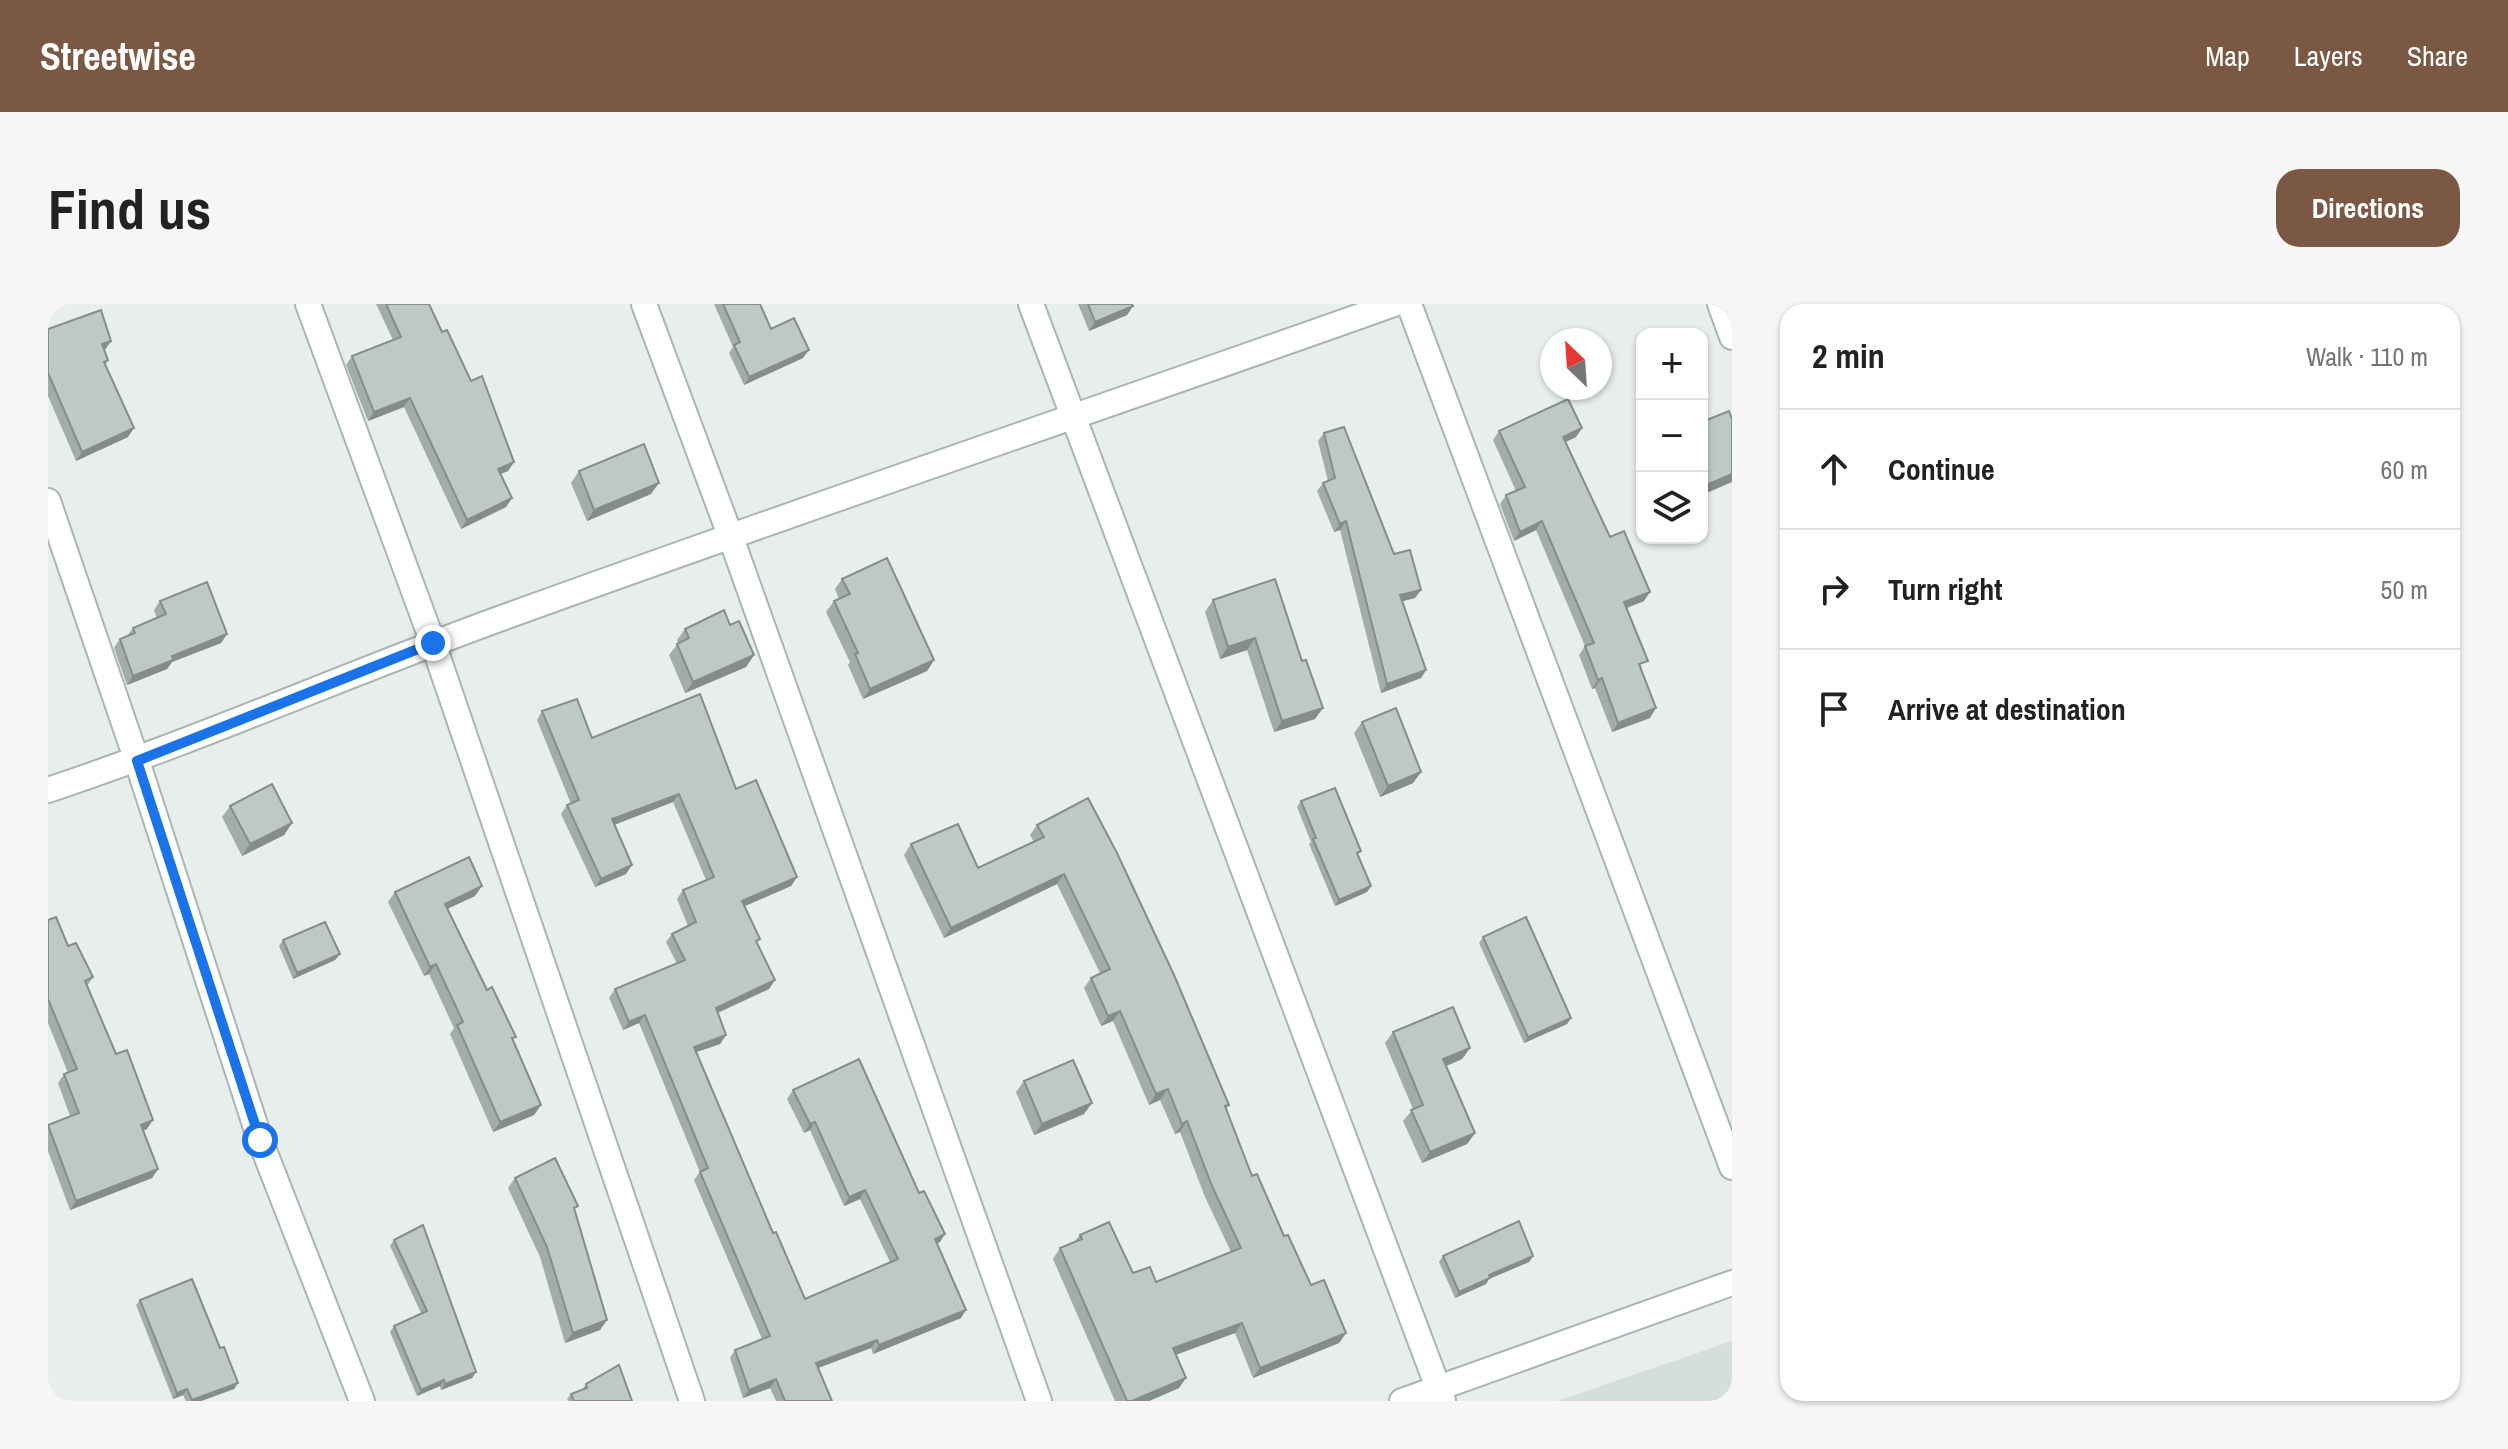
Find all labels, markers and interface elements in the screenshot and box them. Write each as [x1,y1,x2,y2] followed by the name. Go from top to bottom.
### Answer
[40,31,196,82] text: Streetwise
[2205,37,2250,75] text: Map
[2294,37,2363,75] text: Layers
[2407,37,2468,75] text: Share
[2276,169,2460,247] button: Directions
[48,171,211,246] text: Find us
[1540,328,1612,400] north arrow
[1636,328,1708,544] map controls
[1636,328,1708,400] button: +
[1812,333,1885,379] text: 2 min
[2306,339,2428,374] text: Walk · 110 m
[1636,400,1708,472] button: −
[1812,447,1856,491] icon: ahead
[1888,449,1995,489] text: Continue
[2381,452,2428,487] text: 60 m
[1636,472,1708,544] button: layers
[1812,567,1856,611] icon: right
[1888,569,2002,609] text: Turn right
[2381,572,2428,607] text: 50 m
[415,625,451,661] route end
[1812,687,1856,731] icon: arrive
[1888,689,2126,729] text: Arrive at destination
[242,1122,278,1158] route start

